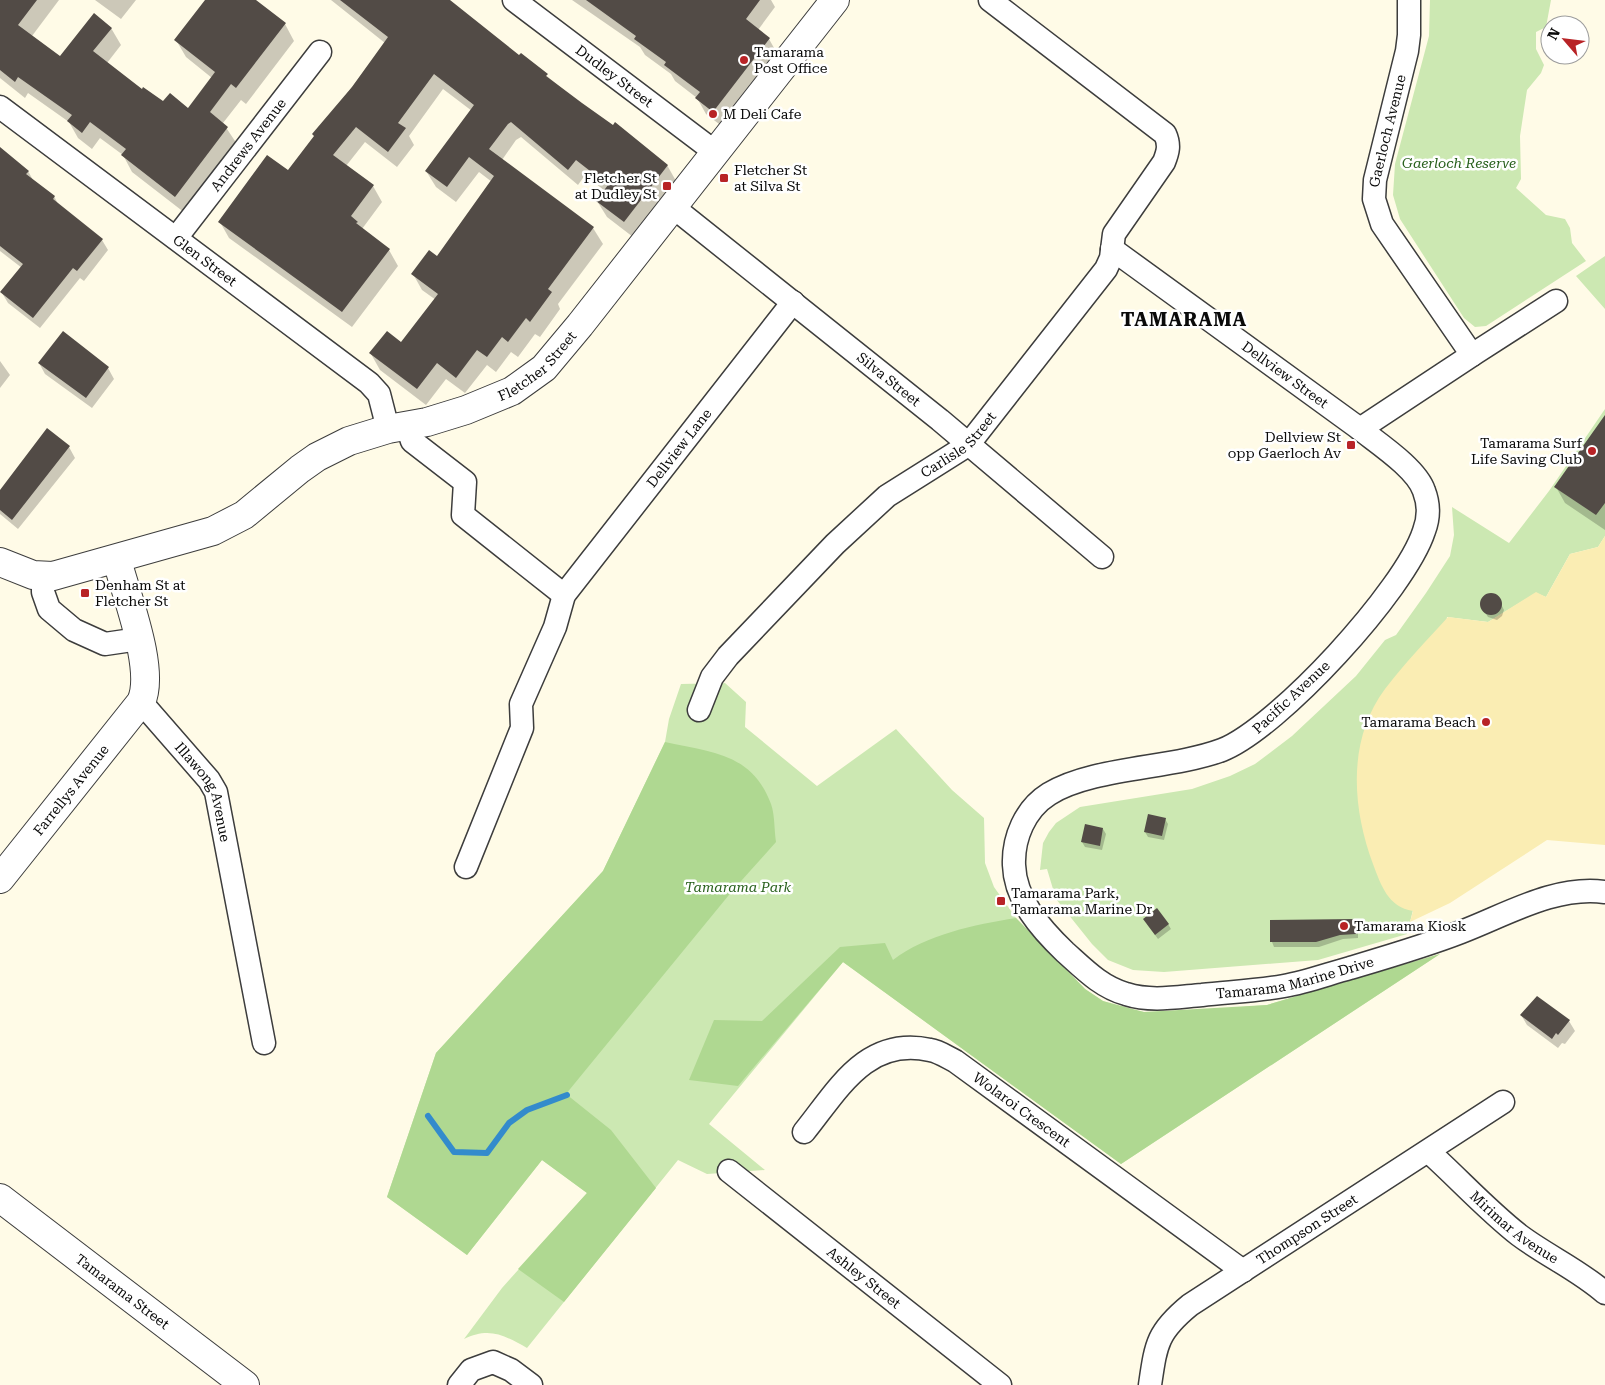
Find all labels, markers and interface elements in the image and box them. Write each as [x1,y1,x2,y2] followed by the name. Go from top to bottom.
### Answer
[1540,15,1590,65] north arrow
[1544,25,1563,42] text: N
[573,42,656,110] street label: Dudley Street
[754,44,828,76] place label: Tamarama Post Office
[738,54,750,66] marker: Tamarama Post Office
[1367,73,1409,188] street label: Gaerloch Avenue
[207,95,289,194] street label: Andrews Avenue
[723,106,802,122] place label: M Deli Cafe
[707,108,719,120] marker: M Deli Cafe
[1402,155,1516,171] park label: Gaerloch Reserve
[734,162,807,194] place label: Fletcher St at Silva St
[575,170,657,202] place label: Fletcher St at Dudley St
[718,172,730,184] marker: Fletcher St at Silva St
[661,180,673,192] marker: Fletcher St at Dudley St
[170,231,240,289] street label: Glen Street
[1121,308,1247,331] district label: TAMARAMA
[496,328,579,404] street label: Fletcher Street
[1239,338,1331,411] street label: Dellview Street
[854,349,924,409] street label: Silva Street
[643,405,715,490] street label: Dellview Lane
[918,409,999,481] street label: Carlisle Street
[1228,429,1342,461] place label: Dellview St opp Gaerloch Av
[1471,435,1583,467] place label: Tamarama Surf Life Saving Club
[1345,439,1357,451] marker: Dellview St opp Gaerloch Av
[1586,445,1598,457] marker: Tamarama Surf Life Saving Club
[95,577,185,609] place label: Denham St at Fletcher St
[79,587,91,599] marker: Denham St at Fletcher St
[1249,657,1333,737] street label: Pacific Avenue
[1361,714,1476,730] place label: Tamarama Beach
[1480,716,1492,728] marker: Tamarama Beach
[172,739,233,843] street label: Illawong Avenue
[30,741,112,838] street label: Farrellys Avenue
[685,879,792,895] park label: Tamarama Park
[1011,885,1153,917] place label: Tamarama Park, Tamarama Marine Dr
[995,895,1007,907] marker: Tamarama Park, Tamarama Marine Dr
[1354,918,1466,934] place label: Tamarama Kiosk
[1338,920,1350,932] marker: Tamarama Kiosk
[1215,953,1376,1002] street label: Tamarama Marine Drive
[970,1069,1073,1150] street label: Wolaroi Crescent
[1467,1188,1562,1267] street label: Mirimar Avenue
[1253,1191,1360,1268] street label: Thompson Street
[824,1244,904,1312] street label: Ashley Street
[72,1251,172,1332] street label: Tamarama Street

